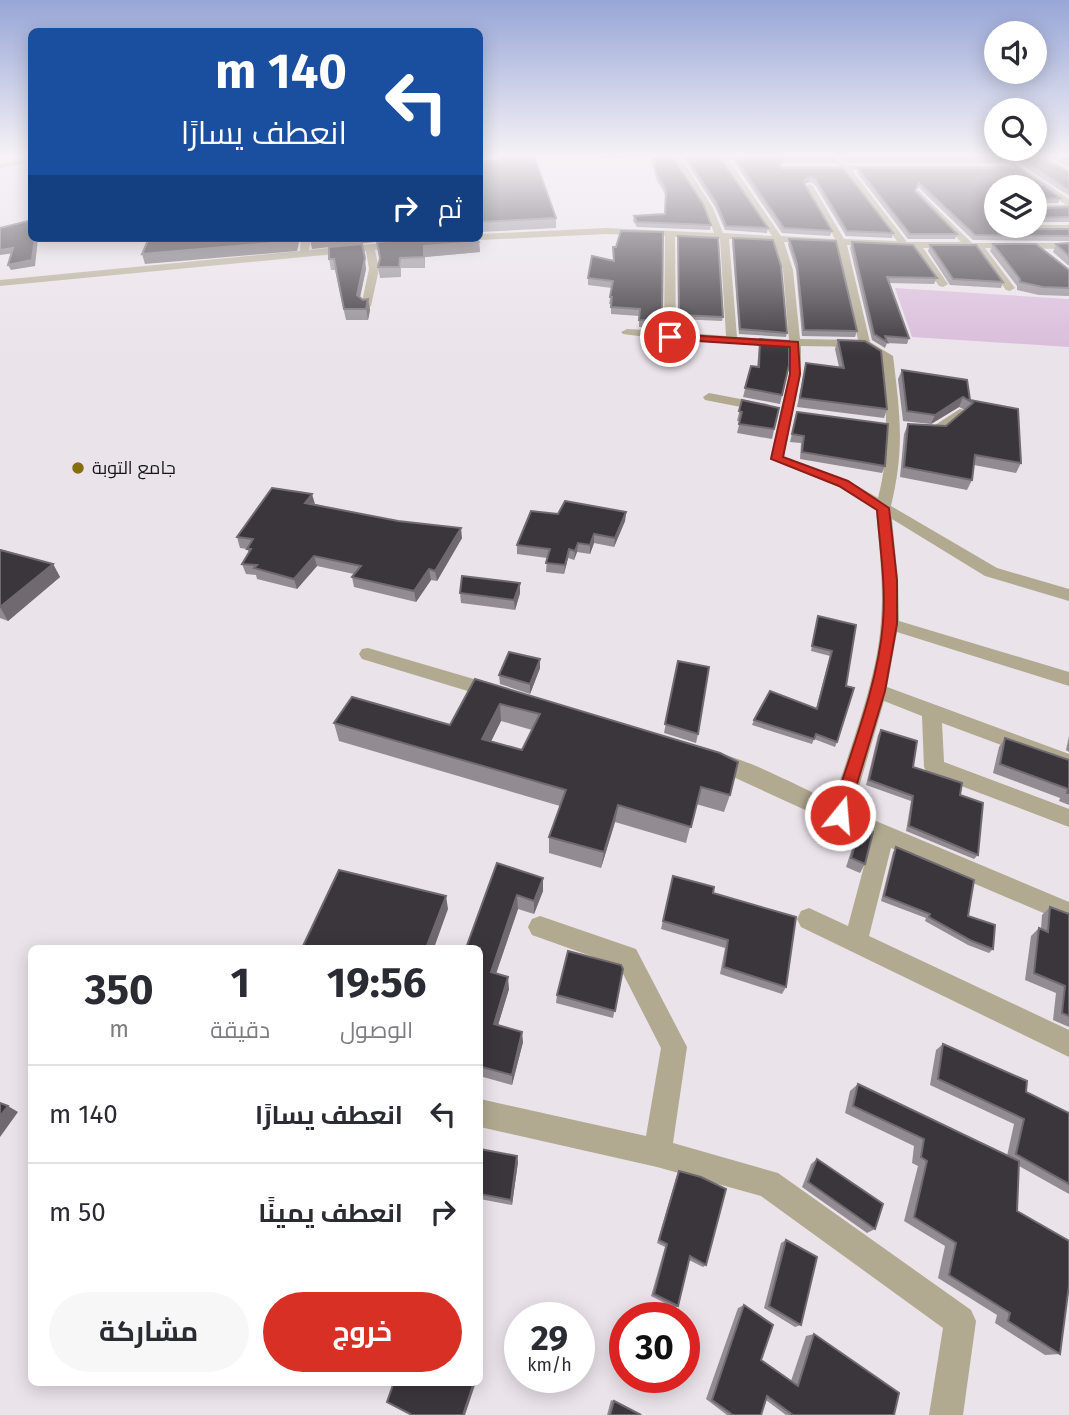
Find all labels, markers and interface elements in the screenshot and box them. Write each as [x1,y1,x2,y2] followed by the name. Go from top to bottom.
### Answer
[984,21,1047,238] map controls
[984,21,1047,84] button: sound
[215,42,347,101] text: 140 m
[371,56,462,147] icon: left
[984,98,1047,161] button: search
[181,114,347,152] text: انعطف يسارًا
[984,175,1047,238] button: layers
[386,189,424,227] icon: right
[438,194,462,225] text: ثم
[640,307,700,367] pin
[651,318,689,356] icon: arrive
[92,457,176,480] place label: جامع التوبة
[70,460,86,476] marker: جامع التوبة
[803,778,877,852] position arrow
[230,958,250,1008] text: 1
[327,958,426,1008] text: 19:56
[85,965,154,1015] text: 350
[109,1015,129,1043] text: m
[210,1016,270,1044] text: دقيقة
[340,1016,413,1044] text: الوصول
[424,1095,462,1133] icon: left
[49,1099,118,1130] text: 140 m
[255,1100,403,1131] text: انعطف يسارًا
[424,1193,462,1231] icon: right
[49,1197,106,1228] text: 50 m
[258,1198,403,1229] text: انعطف يمينًا
[49,1292,249,1372] button: مشاركة
[263,1292,462,1372] button: خروج
[609,1302,700,1393] speed limit sign: 30
[531,1317,568,1359] text: 29
[527,1354,572,1376] text: km/h

